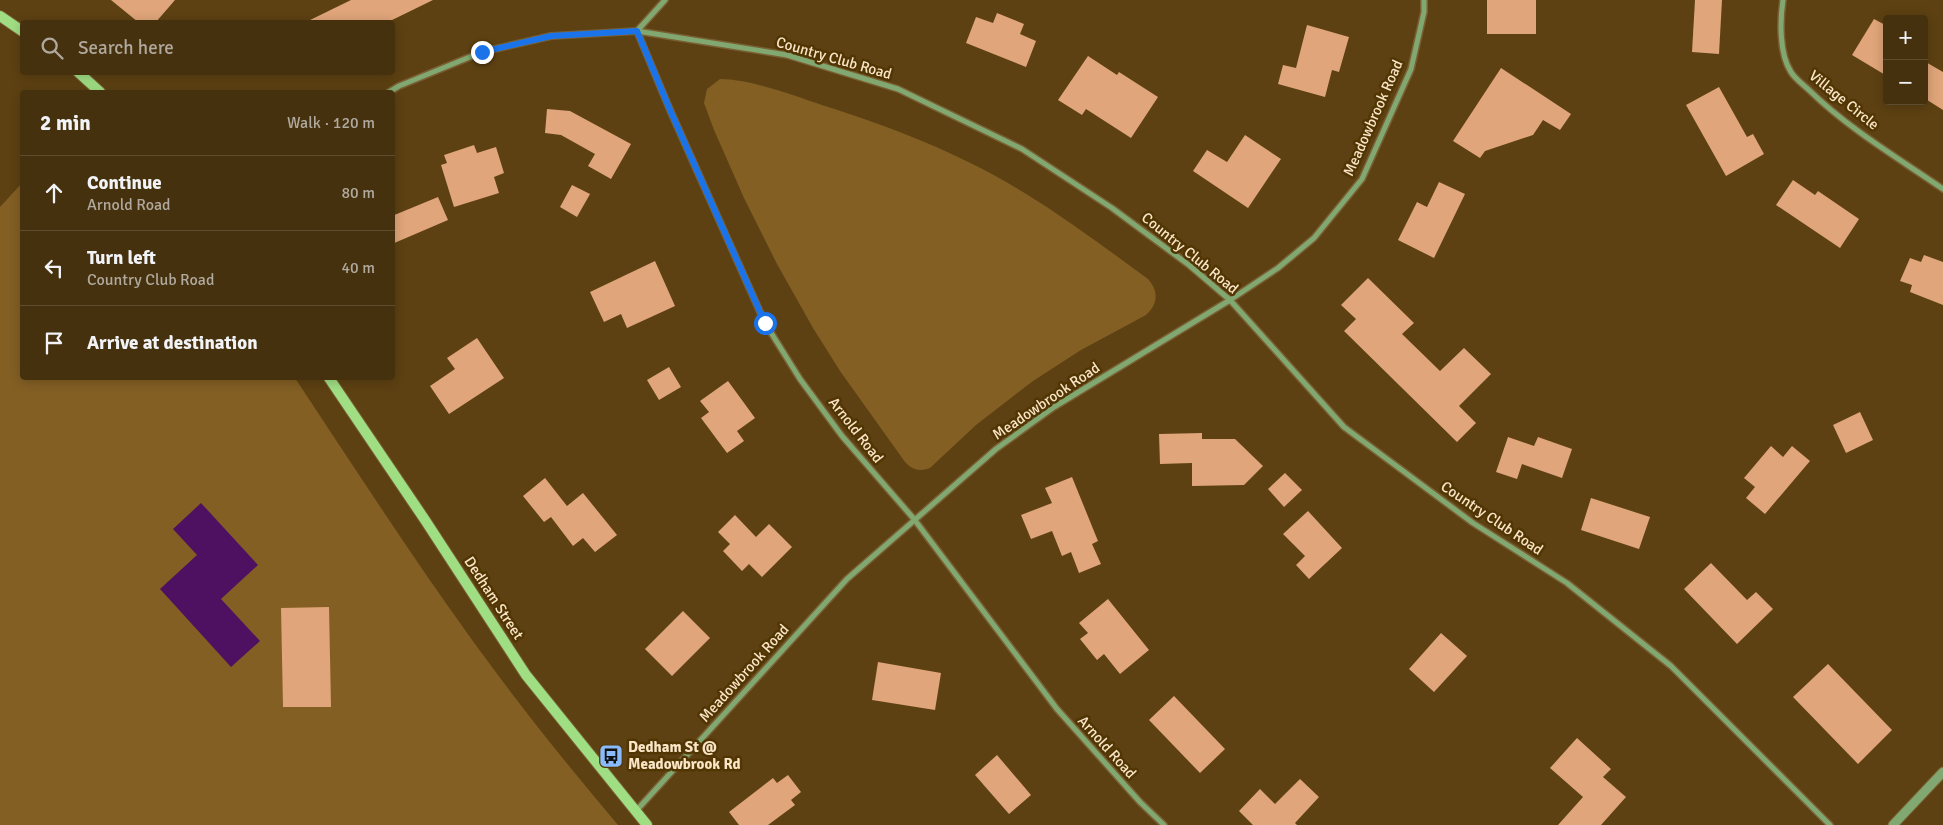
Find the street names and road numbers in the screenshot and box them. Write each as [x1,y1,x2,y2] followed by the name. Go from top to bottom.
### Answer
[774,33,894,83] street label: Country Club Road
[1339,57,1407,179] street label: Meadowbrook Road
[1805,66,1883,134] street label: Village Circle
[1138,208,1242,298] street label: Country Club Road
[989,358,1103,443] street label: Meadowbrook Road
[825,394,887,466] street label: Arnold Road
[1437,477,1547,559] street label: Country Club Road
[461,553,527,643] street label: Dedham Street
[695,620,793,726] street label: Meadowbrook Road
[1074,712,1140,782] street label: Arnold Road

